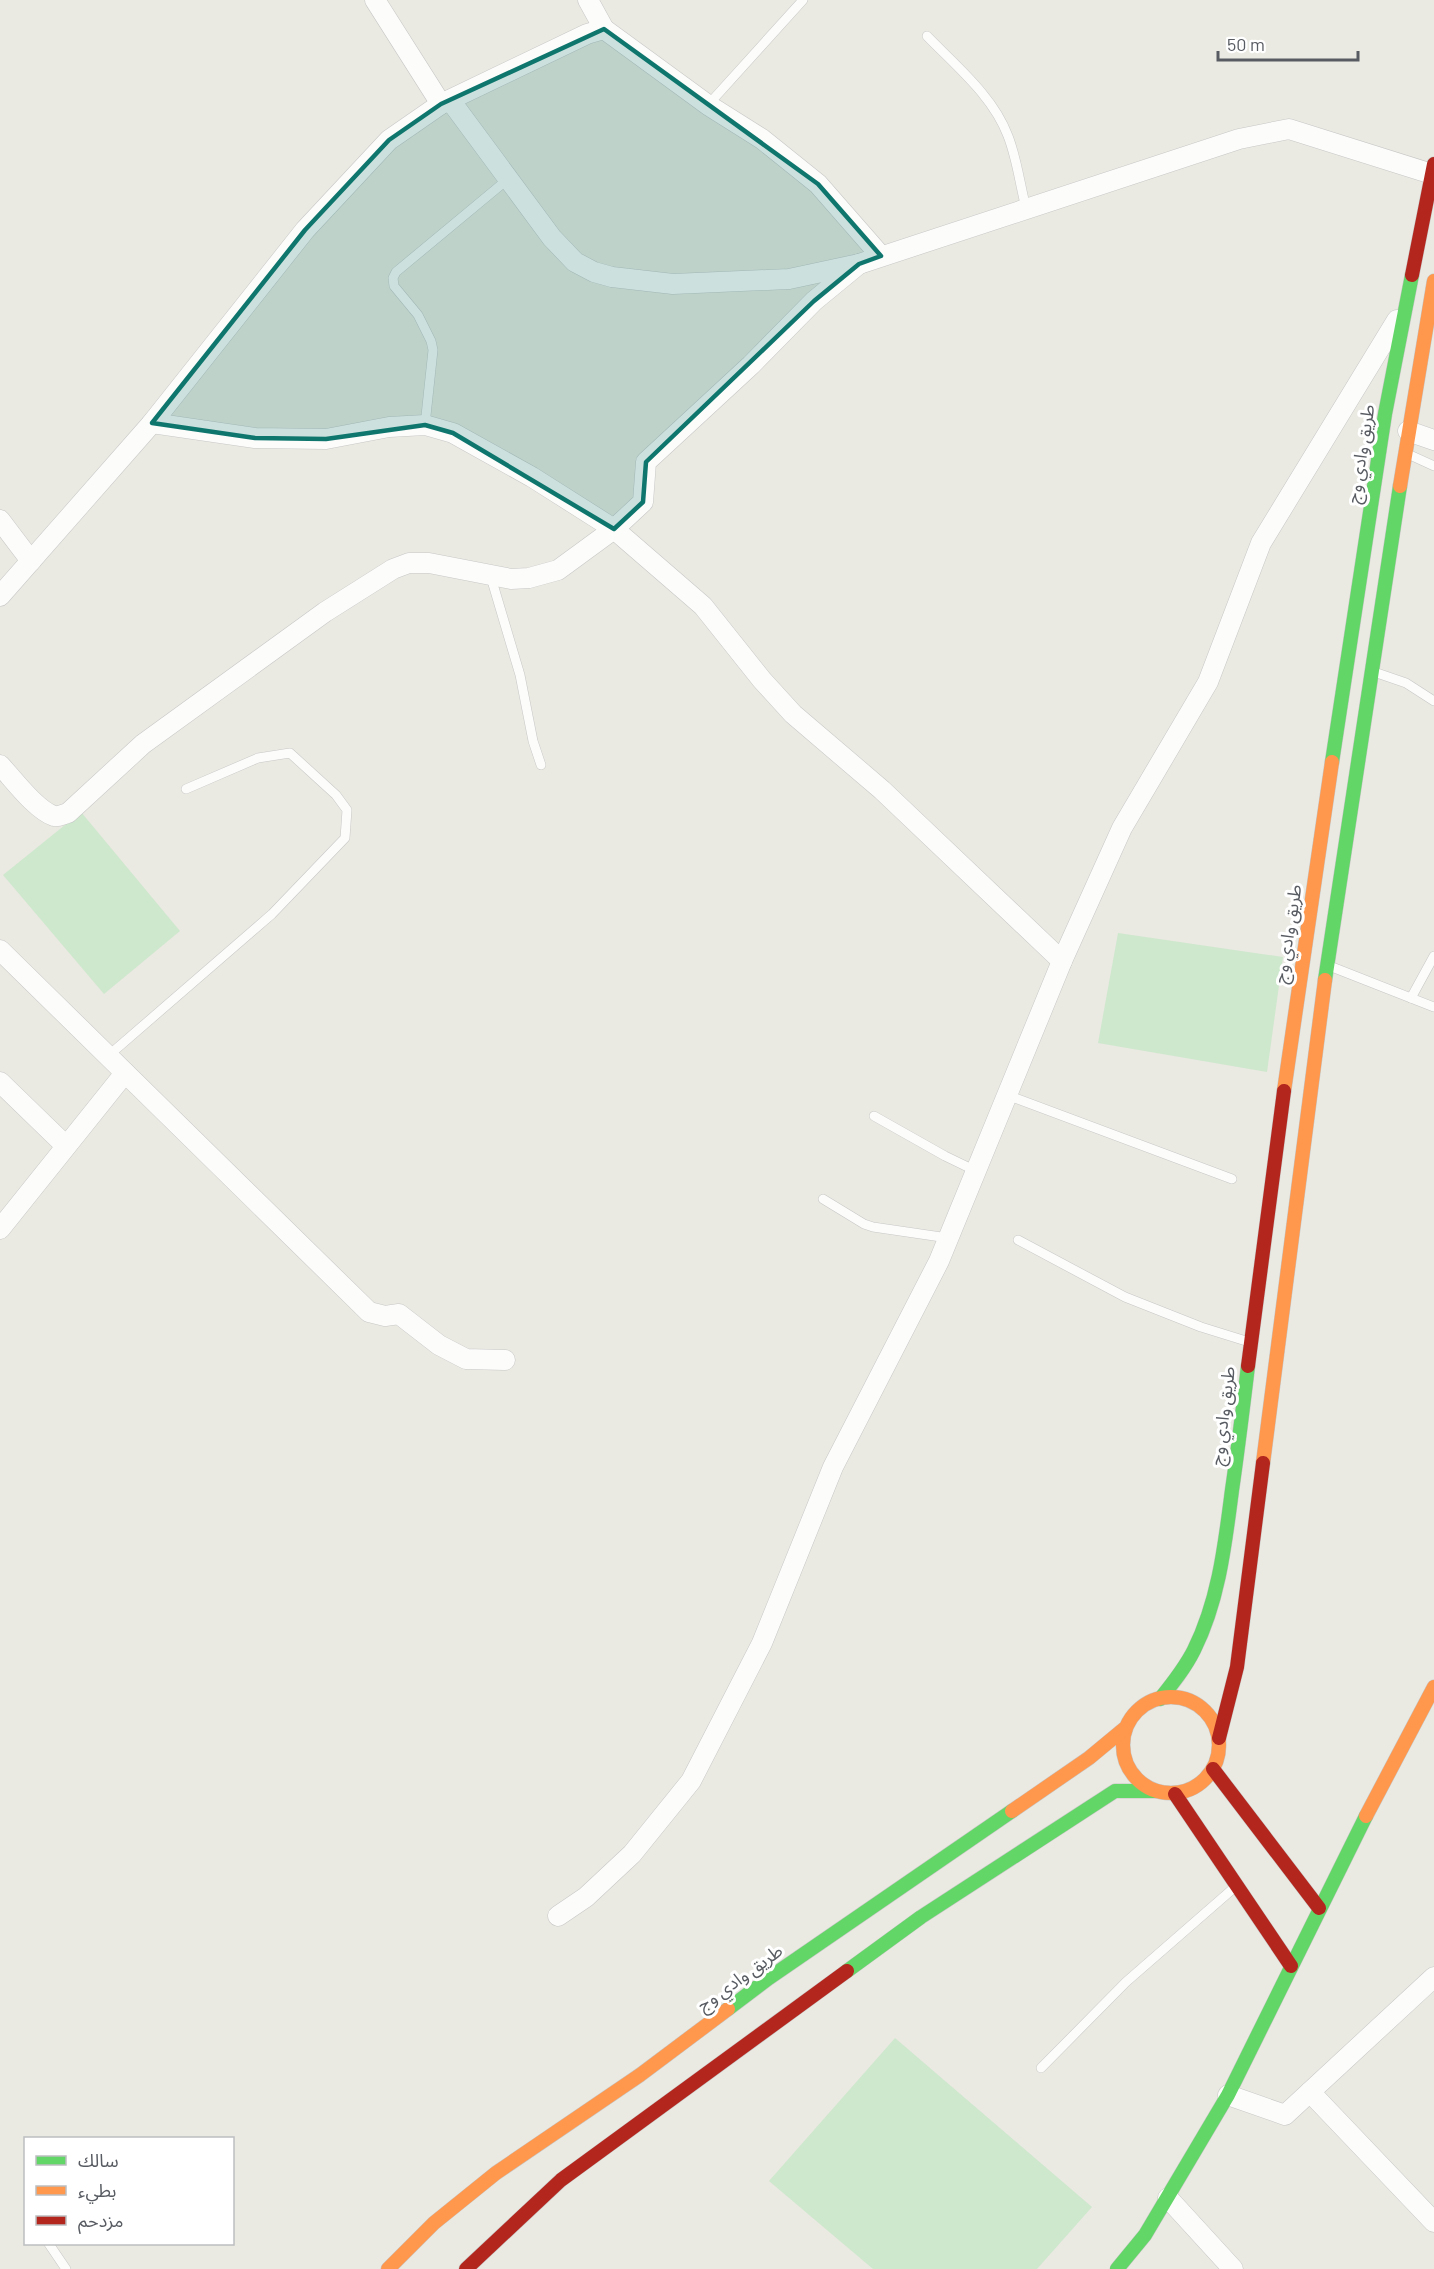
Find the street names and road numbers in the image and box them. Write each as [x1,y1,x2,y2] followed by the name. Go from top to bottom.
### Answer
[1341,403,1382,505] street label: طريق وادي وج
[1268,883,1309,985] street label: طريق وادي وج
[1205,1365,1242,1467] street label: طريق وادي وج
[692,1939,788,2018] street label: طريق وادي وج

